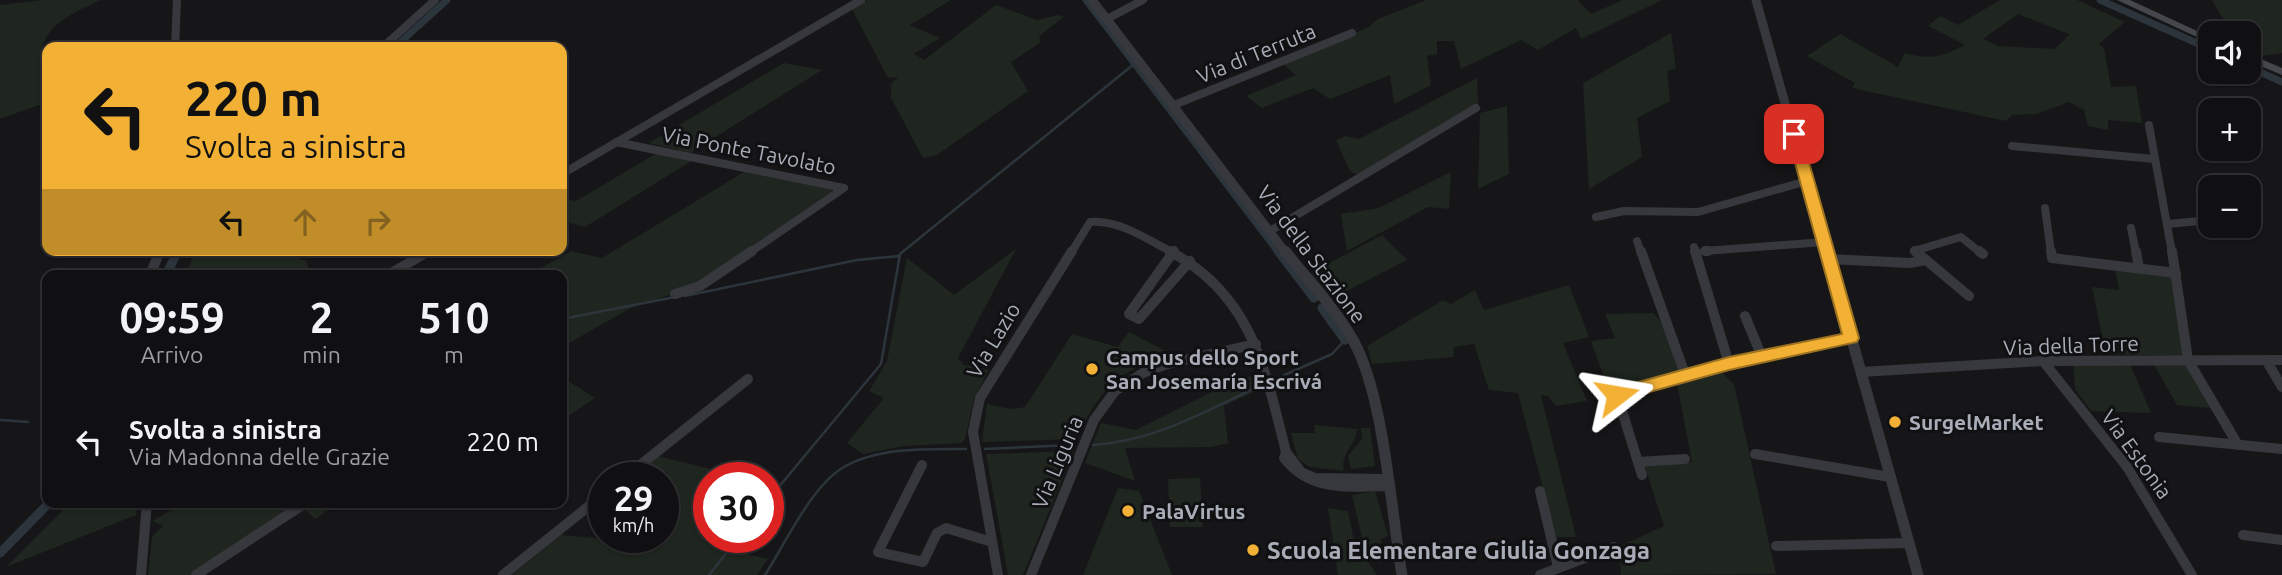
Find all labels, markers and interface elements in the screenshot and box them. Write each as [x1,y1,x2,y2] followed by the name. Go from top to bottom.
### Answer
[1193,18,1319,88] street label: Via di Terruta
[2198,21,2261,238] map controls
[2198,21,2261,84] button: sound
[70,70,161,161] icon: left
[185,70,322,125] text: 220 m
[2198,98,2261,161] button: +
[1764,104,1824,164] pin
[1775,115,1813,153] icon: arrive
[660,121,838,179] street label: Via Ponte Tavolato
[185,128,407,164] text: Svolta a sinistra
[2198,175,2261,238] button: −
[1252,181,1372,327] street label: Via della Stazione
[213,203,251,241] icon: left
[286,203,324,241] icon: ahead
[359,203,397,241] icon: right
[120,294,225,341] text: 09:59
[310,294,333,341] text: 2
[418,294,489,341] text: 510
[961,298,1025,382] street label: Via Lazio
[2003,331,2139,359] street label: Via della Torre
[141,342,203,367] text: Arrivo
[302,342,341,367] text: min
[444,342,464,367] text: m
[1106,345,1322,393] place label: Campus dello Sport San Josemaría Escrivá
[1580,358,1654,432] position arrow
[1084,361,1100,377] marker: Campus dello Sport San Josemaría Escrivá
[2097,405,2177,503] street label: Via Estonia
[1909,410,2044,434] place label: SurgelMarket
[1027,412,1087,512] street label: Via Liguria
[1887,414,1903,430] marker: SurgelMarket
[129,415,322,444] text: Svolta a sinistra
[70,423,108,461] icon: left
[467,427,539,456] text: 220 m
[129,444,390,469] text: Via Madonna delle Grazie
[693,462,784,553] speed limit sign: 30
[614,478,653,518] text: 29
[1142,499,1246,523] place label: PalaVirtus
[1120,503,1136,519] marker: PalaVirtus
[613,515,654,535] text: km/h
[1267,537,1650,564] place label: Scuola Elementare Giulia Gonzaga
[1245,542,1261,558] marker: Scuola Elementare Giulia Gonzaga

